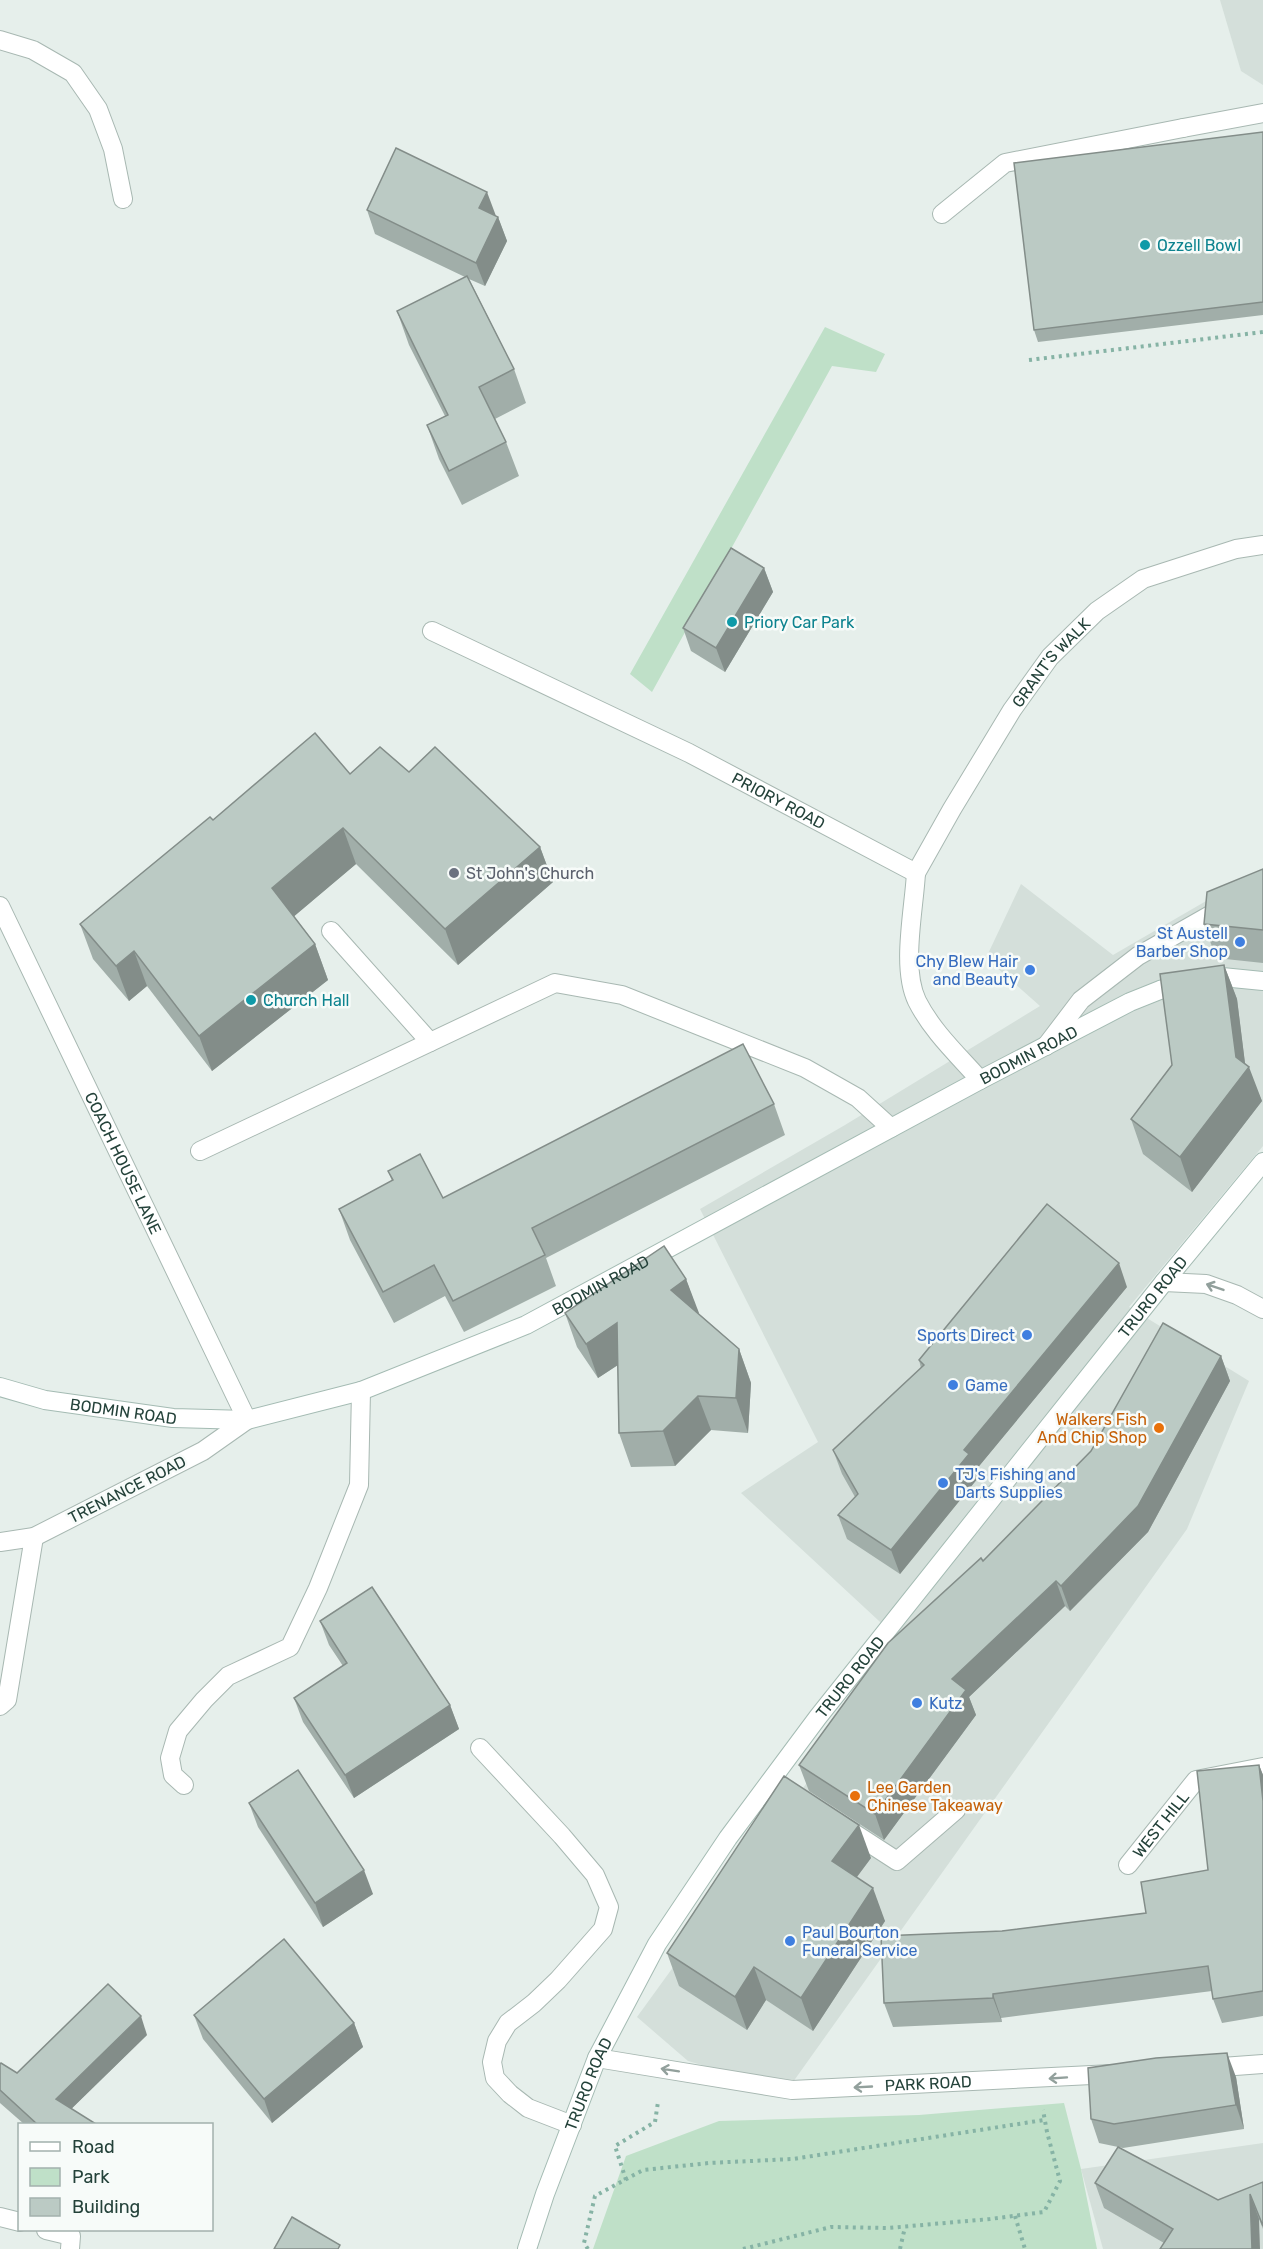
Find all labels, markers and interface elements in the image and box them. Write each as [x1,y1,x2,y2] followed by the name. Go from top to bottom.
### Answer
[1157,236,1241,255] place label: Ozzell Bowl
[1138,238,1152,252] marker: Ozzell Bowl
[744,613,855,632] place label: Priory Car Park
[1008,614,1094,711] street label: GRANT'S WALK
[725,615,739,629] marker: Priory Car Park
[729,768,828,833] street label: PRIORY ROAD
[466,864,594,883] place label: St John's Church
[447,866,461,880] marker: St John's Church
[1136,924,1228,961] place label: St Austell Barber Shop
[1233,935,1247,949] marker: St Austell Barber Shop
[916,952,1018,989] place label: Chy Blew Hair and Beauty
[1023,963,1037,977] marker: Chy Blew Hair and Beauty
[263,991,349,1010] place label: Church Hall
[244,993,258,1007] marker: Church Hall
[977,1022,1081,1088] street label: BODMIN ROAD
[81,1089,165,1237] street label: COACH HOUSE LANE
[549,1251,652,1319] street label: BODMIN ROAD
[1115,1252,1191,1341] street label: TRURO ROAD
[1206,1281,1225,1292] one-way arrow
[917,1326,1015,1345] place label: Sports Direct
[1020,1328,1034,1342] marker: Sports Direct
[965,1376,1008,1395] place label: Game
[946,1378,960,1392] marker: Game
[69,1395,178,1428] street label: BODMIN ROAD
[1037,1410,1147,1447] place label: Walkers Fish And Chip Shop
[1152,1421,1166,1435] marker: Walkers Fish And Chip Shop
[65,1452,189,1527] street label: TRENANCE ROAD
[955,1465,1076,1502] place label: TJ's Fishing and Darts Supplies
[936,1476,950,1490] marker: TJ's Fishing and Darts Supplies
[812,1632,889,1722] street label: TRURO ROAD
[929,1694,962,1713] place label: Kutz
[910,1696,924,1710] marker: Kutz
[867,1778,1003,1815] place label: Lee Garden Chinese Takeaway
[1129,1788,1193,1861] street label: WEST HILL
[848,1789,862,1803] marker: Lee Garden Chinese Takeaway
[802,1923,918,1960] place label: Paul Bourton Funeral Service
[783,1934,797,1948] marker: Paul Bourton Funeral Service
[561,2034,616,2134] street label: TRURO ROAD
[660,2064,680,2075] one-way arrow
[884,2072,972,2095] street label: PARK ROAD
[1048,2073,1068,2084] one-way arrow
[854,2081,874,2092] one-way arrow
[18,2123,213,2231] legend
[72,2136,115,2158] text: Road
[72,2166,110,2188] text: Park
[72,2196,140,2218] text: Building

